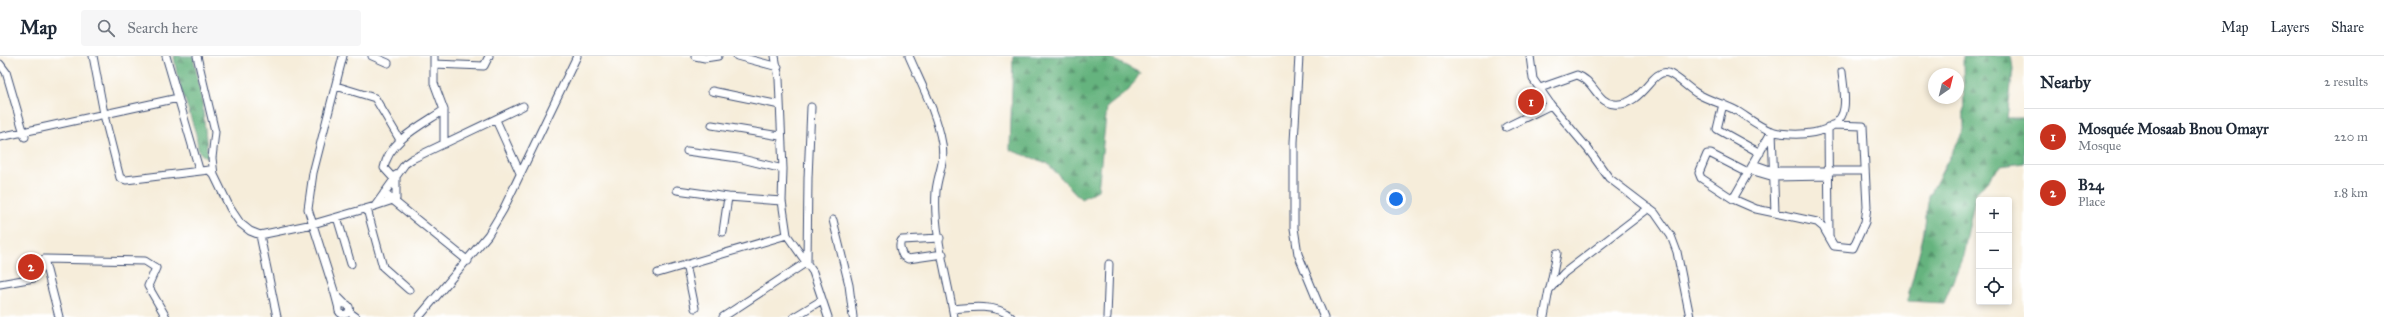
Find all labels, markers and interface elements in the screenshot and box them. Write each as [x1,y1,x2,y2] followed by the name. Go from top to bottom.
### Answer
[81,10,361,46] search box
[20,16,57,39] text: Map
[95,17,117,39] icon: search
[127,19,198,37] text: Search here
[2221,19,2249,36] text: Map
[2271,19,2309,36] text: Layers
[2331,19,2364,36] text: Share
[1928,68,1964,104] north arrow
[2040,72,2091,93] text: Nearby
[2324,74,2368,90] text: 2 results
[1518,87,1544,117] pin: 1
[2078,120,2269,138] text: Mosquée Mosaab Bnou Omayr
[2050,129,2056,145] text: 1
[2334,129,2368,145] text: 220 m
[2078,138,2121,154] text: Mosque
[2078,176,2104,194] text: B24
[2050,185,2056,201] text: 2
[2333,185,2368,201] text: 1.8 km
[1386,189,1406,209] your location
[2078,194,2105,210] text: Place
[1976,197,2012,305] map controls
[1976,197,2012,233] button: +
[1976,233,2012,269] button: −
[18,252,44,282] pin: 2
[1976,269,2012,305] button: locate

